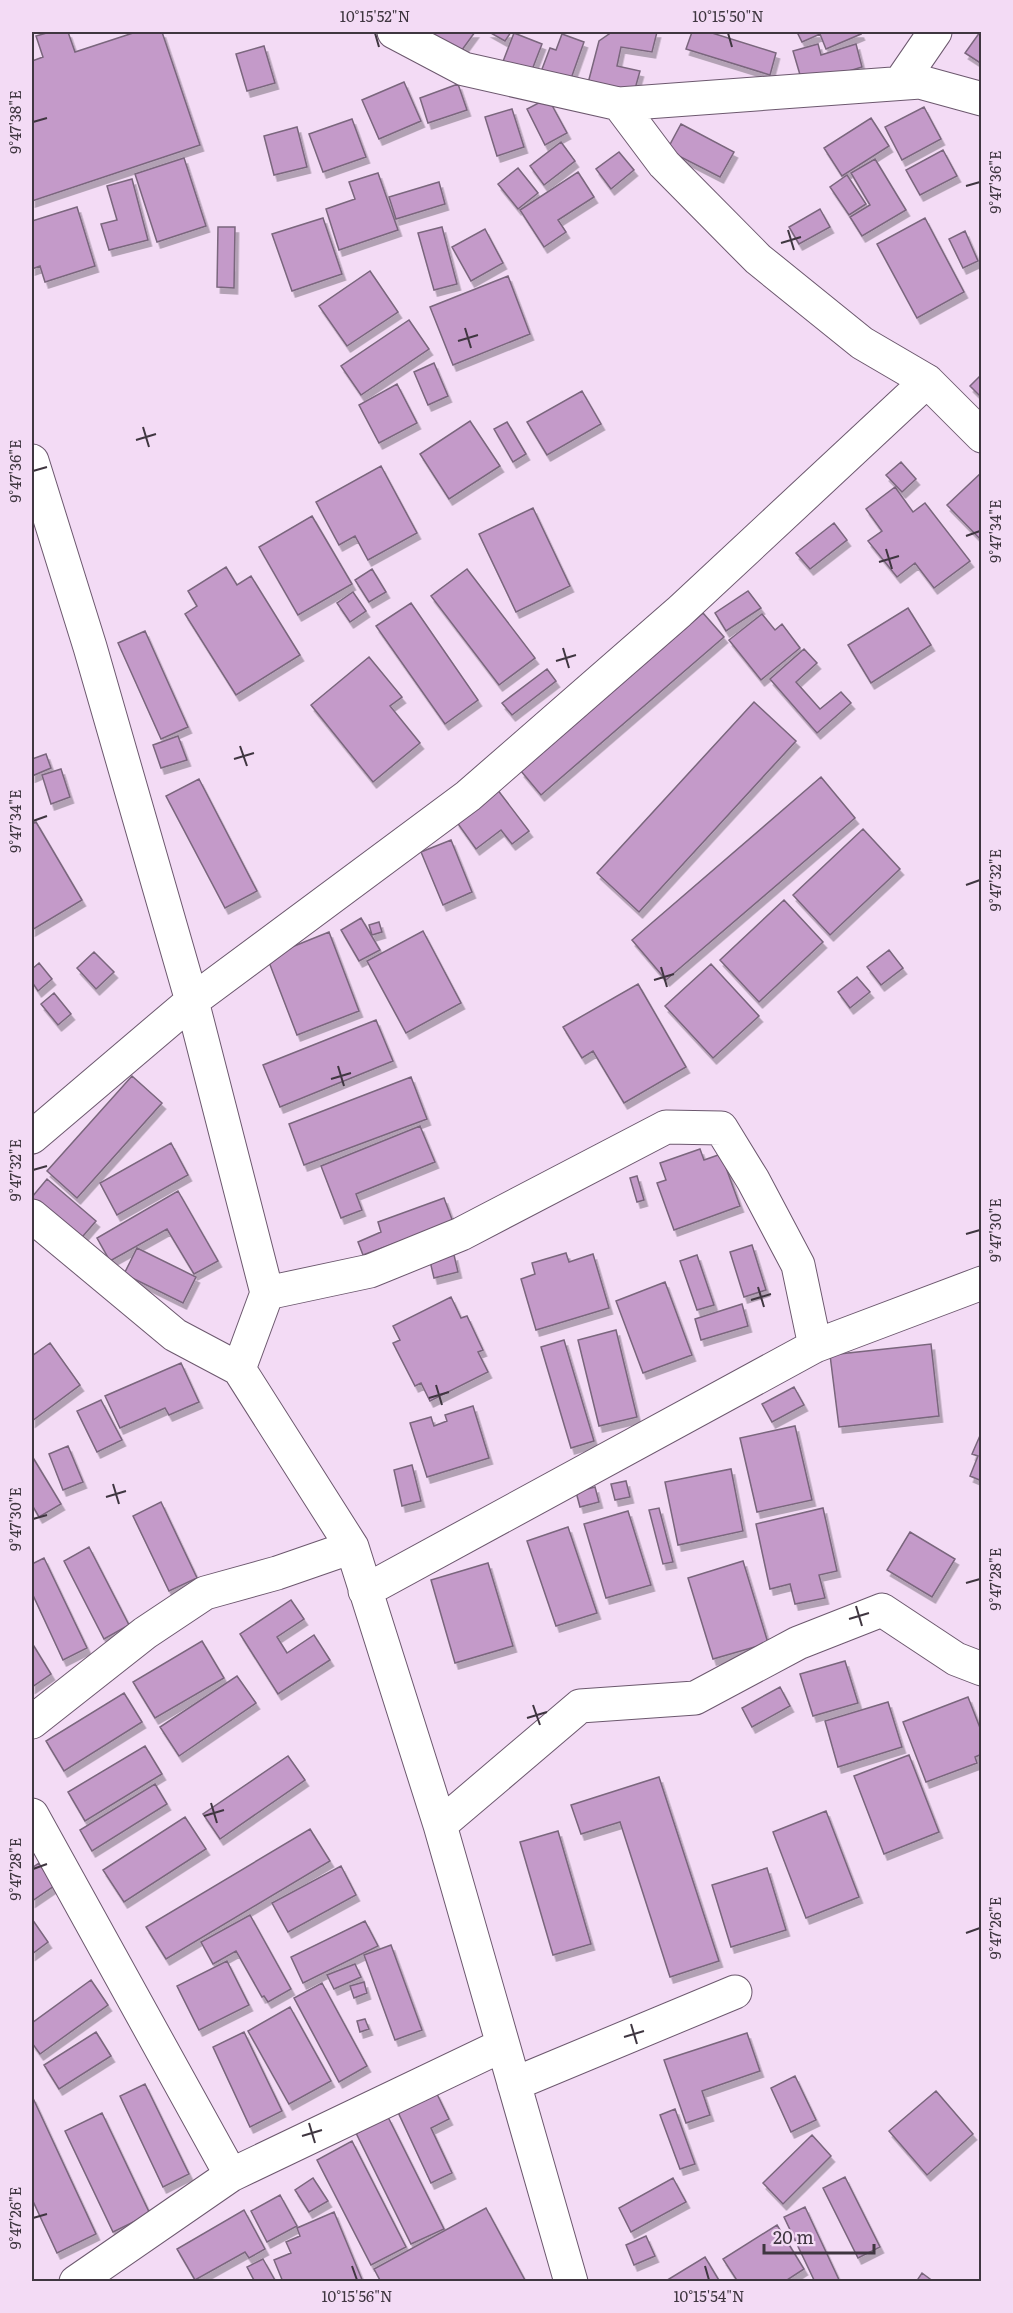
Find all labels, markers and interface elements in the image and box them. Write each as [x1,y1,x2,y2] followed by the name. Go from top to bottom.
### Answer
[340,4,410,27] text: 10°15'52"N
[692,4,764,27] text: 10°15'50"N
[3,90,26,154] text: 9°47'38"E
[983,150,1006,214] text: 9°47'36"E
[3,439,26,503] text: 9°47'36"E
[983,499,1006,563] text: 9°47'34"E
[3,789,26,853] text: 9°47'34"E
[983,849,1006,911] text: 9°47'32"E
[3,1139,26,1201] text: 9°47'32"E
[983,1198,1006,1262] text: 9°47'30"E
[3,1487,26,1551] text: 9°47'30"E
[983,1548,1006,1610] text: 9°47'28"E
[3,1838,26,1900] text: 9°47'28"E
[983,1897,1006,1959] text: 9°47'26"E
[3,2187,26,2249] text: 9°47'26"E
[764,2217,874,2255] scale bar
[773,2223,814,2250] text: 20 m
[322,2284,392,2307] text: 10°15'56"N
[673,2284,745,2307] text: 10°15'54"N

